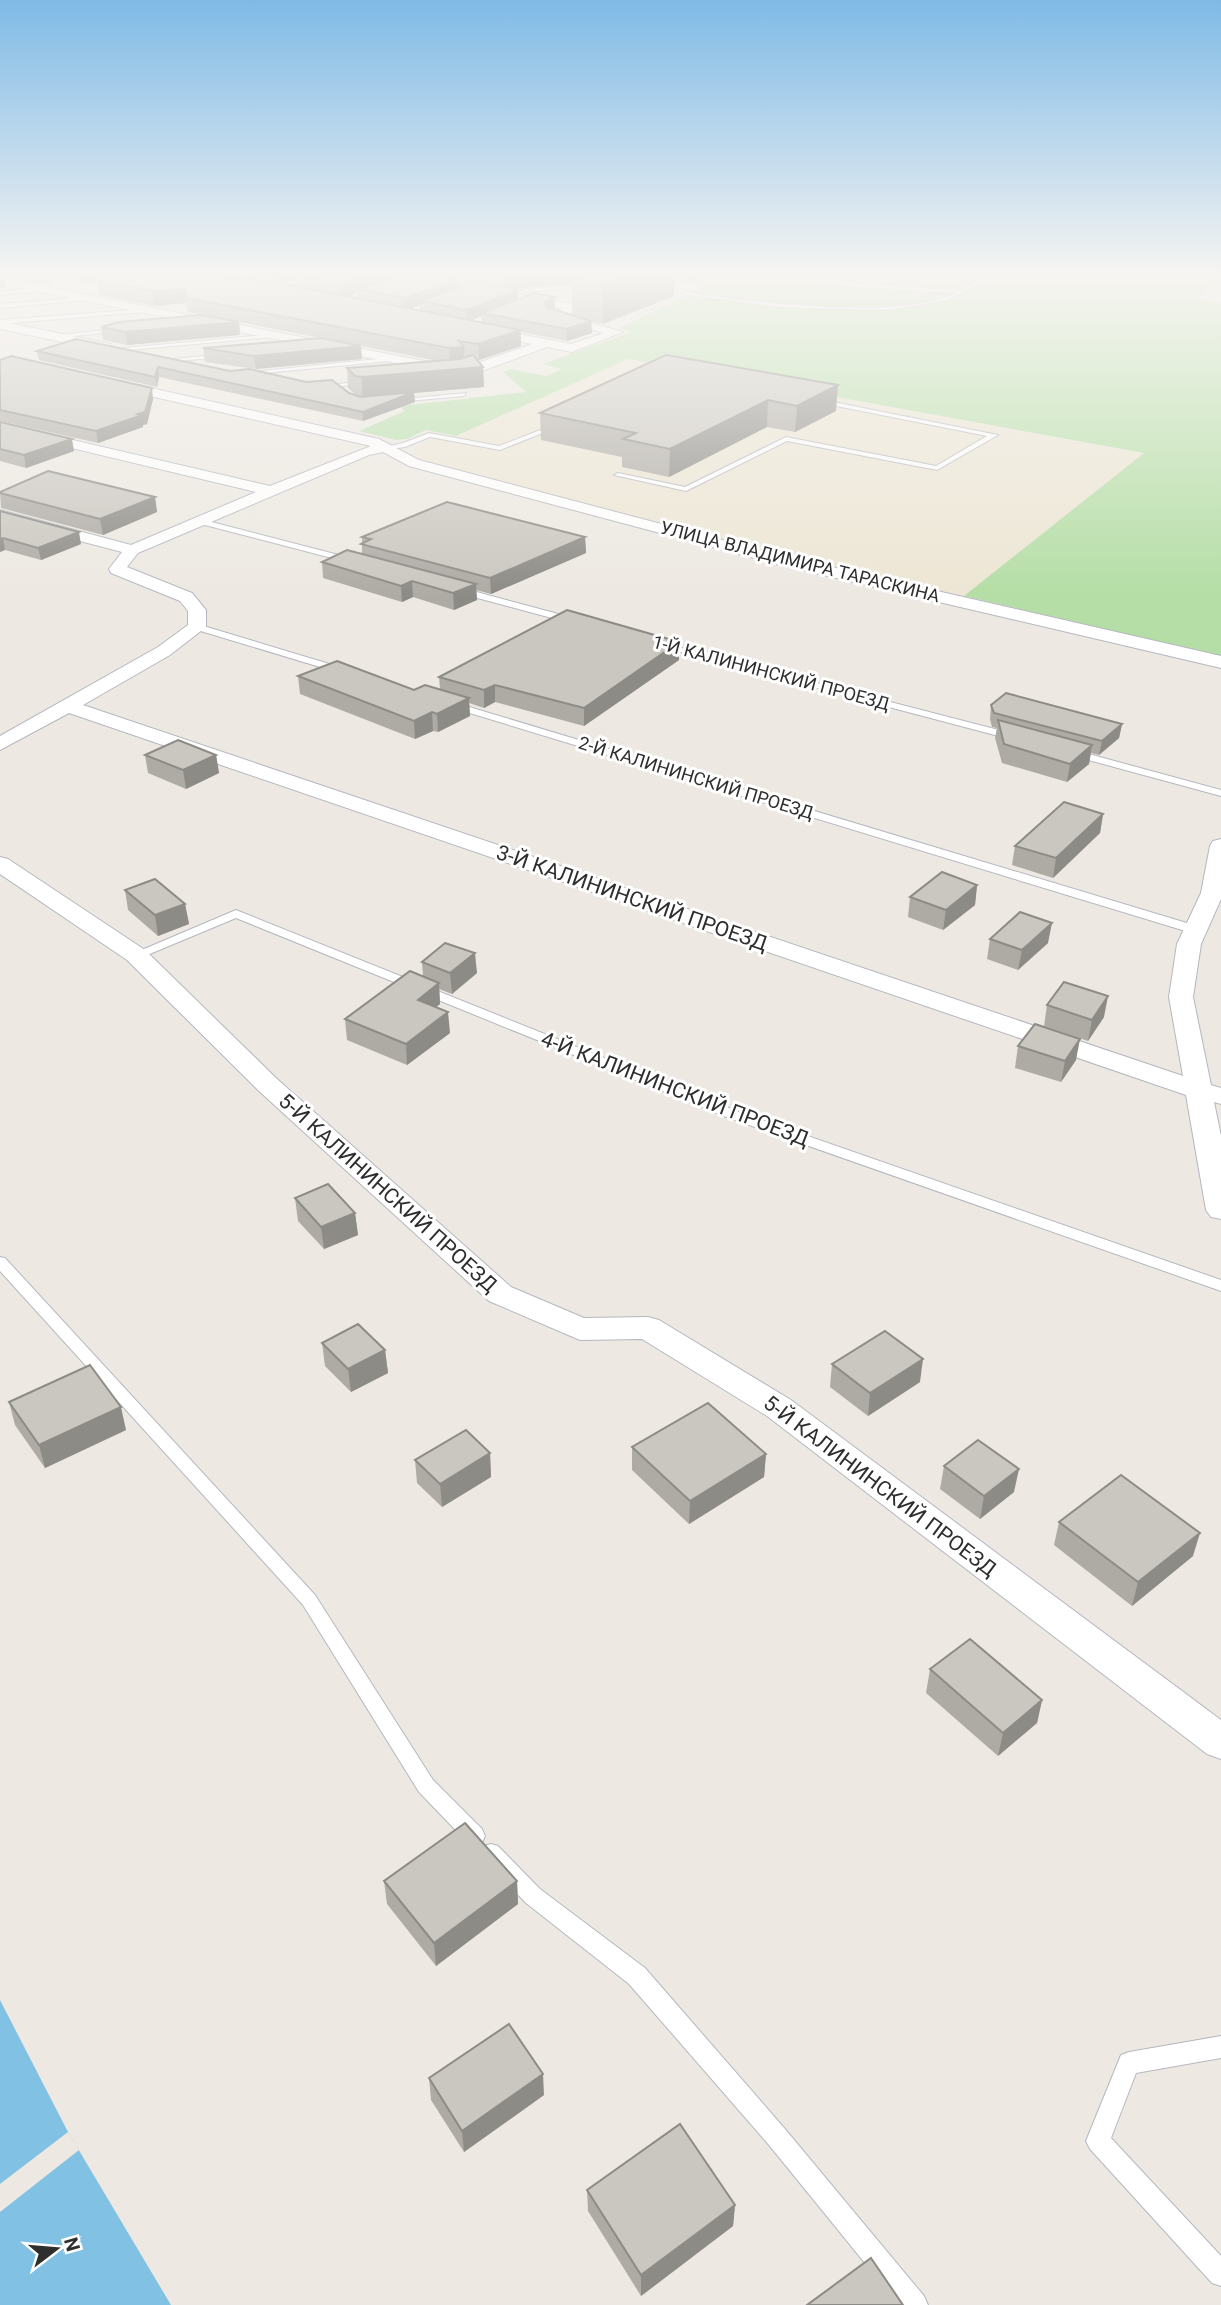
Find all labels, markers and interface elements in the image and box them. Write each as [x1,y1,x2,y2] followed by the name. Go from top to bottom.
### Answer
[658,517,942,607] street label: УЛИЦА ВЛАДИМИРА ТАРАСКИНА
[650,631,892,714] street label: 1-Й КАЛИНИНСКИЙ ПРОЕЗД
[576,732,817,823] street label: 2-Й КАЛИНИНСКИЙ ПРОЕЗД
[493,840,771,956] street label: 3-Й КАЛИНИНСКИЙ ПРОЕЗД
[538,1027,813,1151] street label: 4-Й КАЛИНИНСКИЙ ПРОЕЗД
[274,1089,502,1297] street label: 5-Й КАЛИНИНСКИЙ ПРОЕЗД
[759,1391,1001,1582] street label: 5-Й КАЛИНИНСКИЙ ПРОЕЗД
[21,2214,91,2284] north arrow
[59,2235,85,2254] text: N

